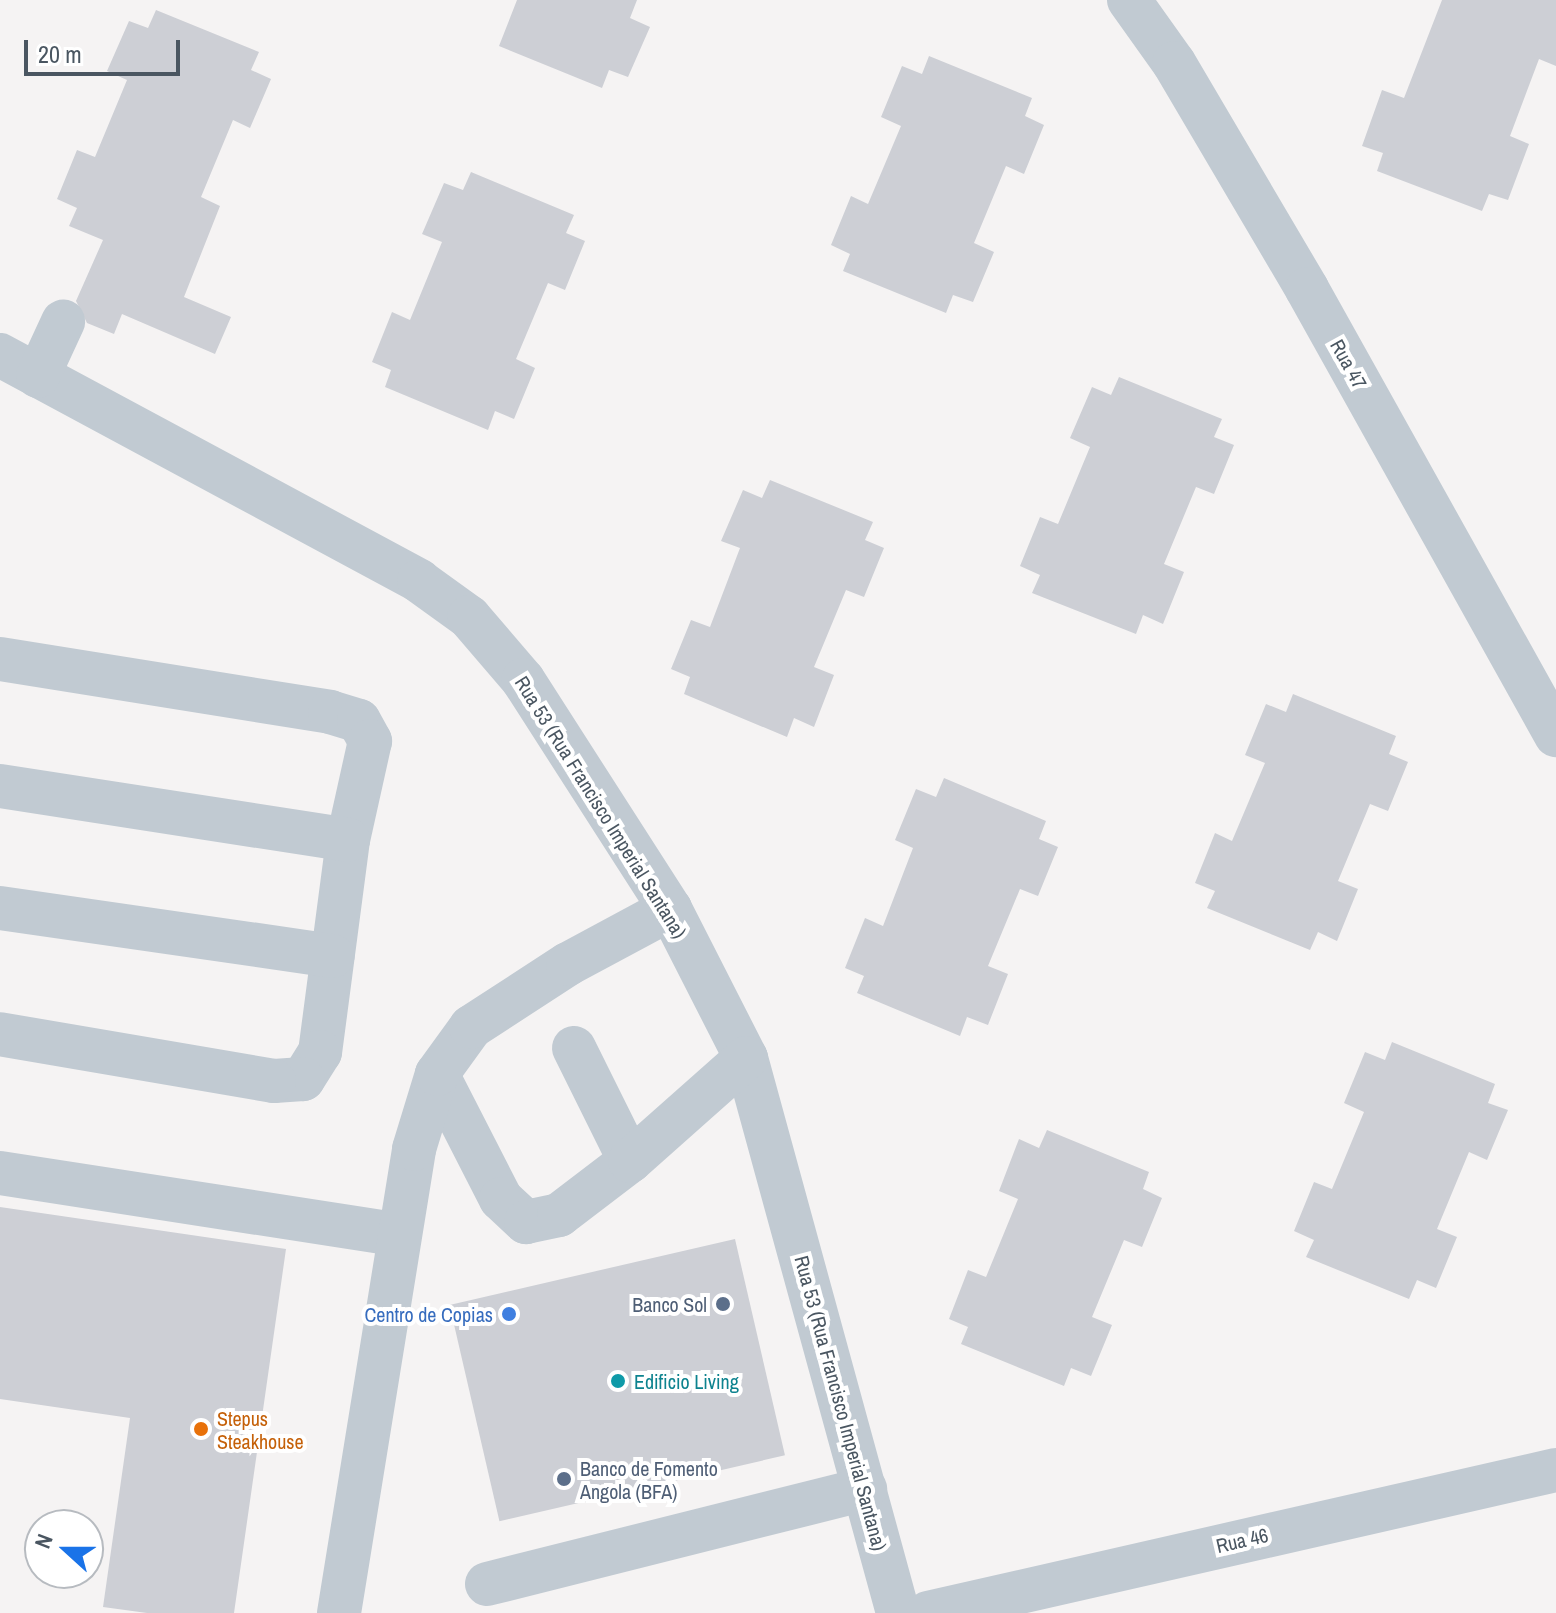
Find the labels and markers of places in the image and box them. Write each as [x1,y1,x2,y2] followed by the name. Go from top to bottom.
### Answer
[632,1292,707,1316] place label: Banco Sol
[714,1295,732,1313] marker: Banco Sol
[364,1302,493,1326] place label: Centro de Copias
[500,1305,518,1323] marker: Centro de Copias
[634,1369,739,1393] place label: Edificio Living
[609,1372,627,1390] marker: Edificio Living
[217,1406,304,1453] place label: Stepus Steakhouse
[192,1420,210,1438] marker: Stepus Steakhouse
[580,1456,718,1503] place label: Banco de Fomento Angola (BFA)
[555,1470,573,1488] marker: Banco de Fomento Angola (BFA)

